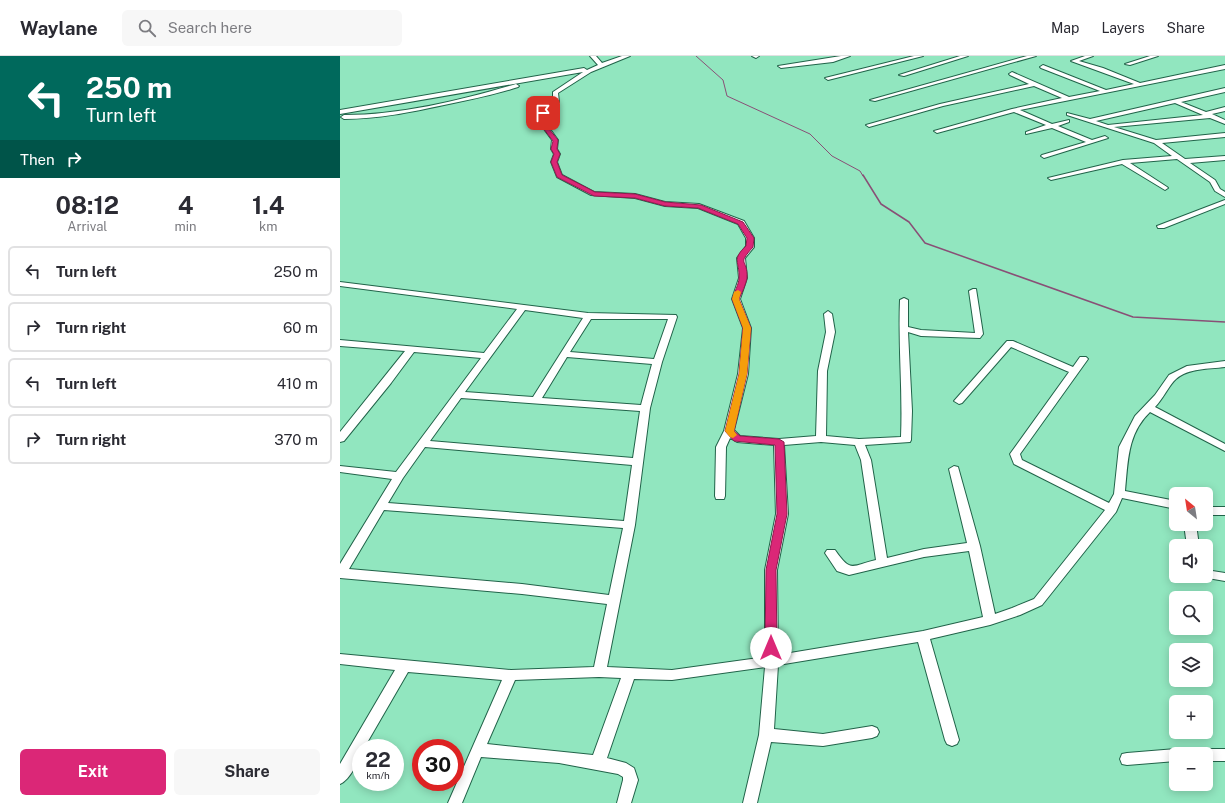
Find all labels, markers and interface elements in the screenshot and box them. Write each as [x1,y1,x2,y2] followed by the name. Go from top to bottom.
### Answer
[122,10,402,46] search box
[20,17,98,39] text: Waylane
[136,17,158,39] icon: search
[168,19,252,36] text: Search here
[1051,20,1079,36] text: Map
[1101,20,1145,36] text: Layers
[1167,20,1205,36] text: Share
[86,71,172,104] text: 250 m
[20,72,72,124] icon: left
[526,96,560,130] pin
[532,102,554,124] icon: arrive
[86,105,156,126] text: Turn left
[63,148,85,170] icon: right
[20,151,55,168] text: Then
[56,191,119,219] text: 08:12
[178,191,193,219] text: 4
[252,191,284,219] text: 1.4
[67,219,107,234] text: Arrival
[174,219,197,234] text: min
[259,219,278,234] text: km
[22,260,44,282] icon: left
[56,263,117,280] text: Turn left
[274,263,318,280] text: 250 m
[22,316,44,338] icon: right
[56,319,126,336] text: Turn right
[283,319,318,336] text: 60 m
[22,372,44,394] icon: left
[56,375,117,392] text: Turn left
[277,375,318,392] text: 410 m
[22,428,44,450] icon: right
[56,431,126,448] text: Turn right
[274,431,318,448] text: 370 m
[1169,487,1213,531] north arrow
[1169,487,1213,791] map controls
[1169,539,1213,583] button: sound
[1169,591,1213,635] button: search
[750,627,792,669] position arrow
[1169,643,1213,687] button: layers
[1169,695,1213,739] button: +
[412,739,464,791] speed limit sign: 30
[1169,747,1213,791] button: −
[365,748,391,772] text: 22
[20,749,166,795] button: Exit
[174,749,320,795] button: Share
[366,769,390,781] text: km/h

